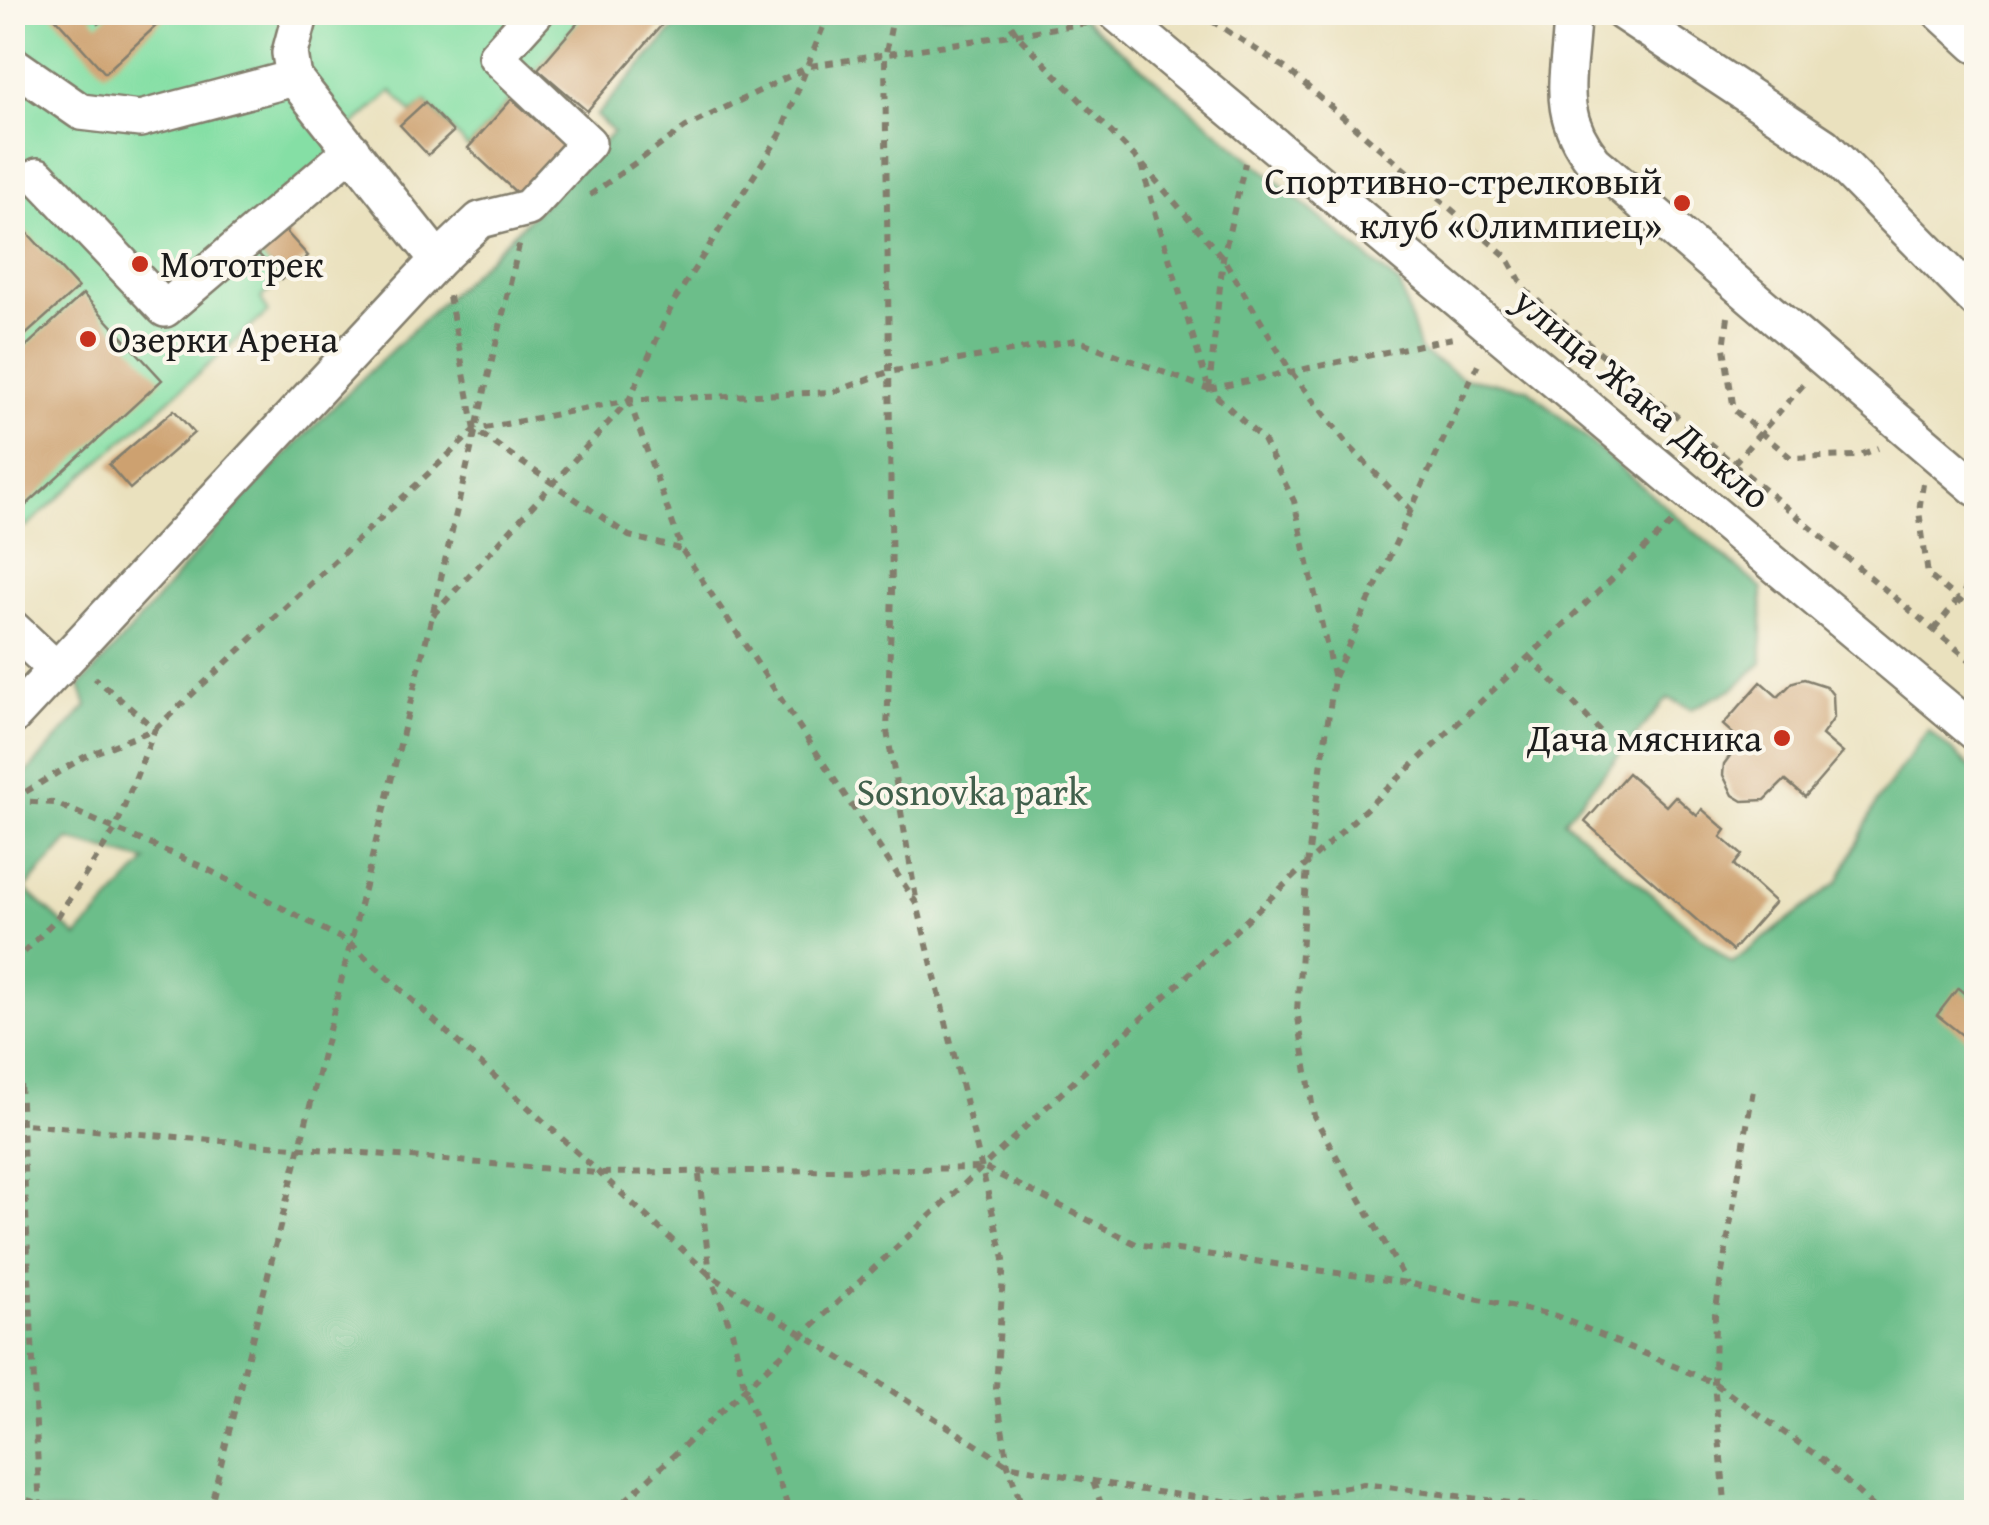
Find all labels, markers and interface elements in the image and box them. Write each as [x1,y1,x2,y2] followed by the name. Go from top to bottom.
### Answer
[1265,152,1662,252] place label: Спортивно-стрелковый клуб «Олимпиец»
[1671,192,1693,214] marker: Спортивно-стрелковый клуб «Олимпиец»
[160,235,324,291] place label: Мототрек
[129,253,151,275] marker: Мототрек
[1501,272,1784,522] street label: улица Жака Дюкло
[108,310,338,366] place label: Озерки Арена
[77,328,99,350] marker: Озерки Арена
[1526,709,1762,765] place label: Дача мясника
[1771,727,1793,749] marker: Дача мясника
[857,763,1088,819] park label: Sosnovka park

